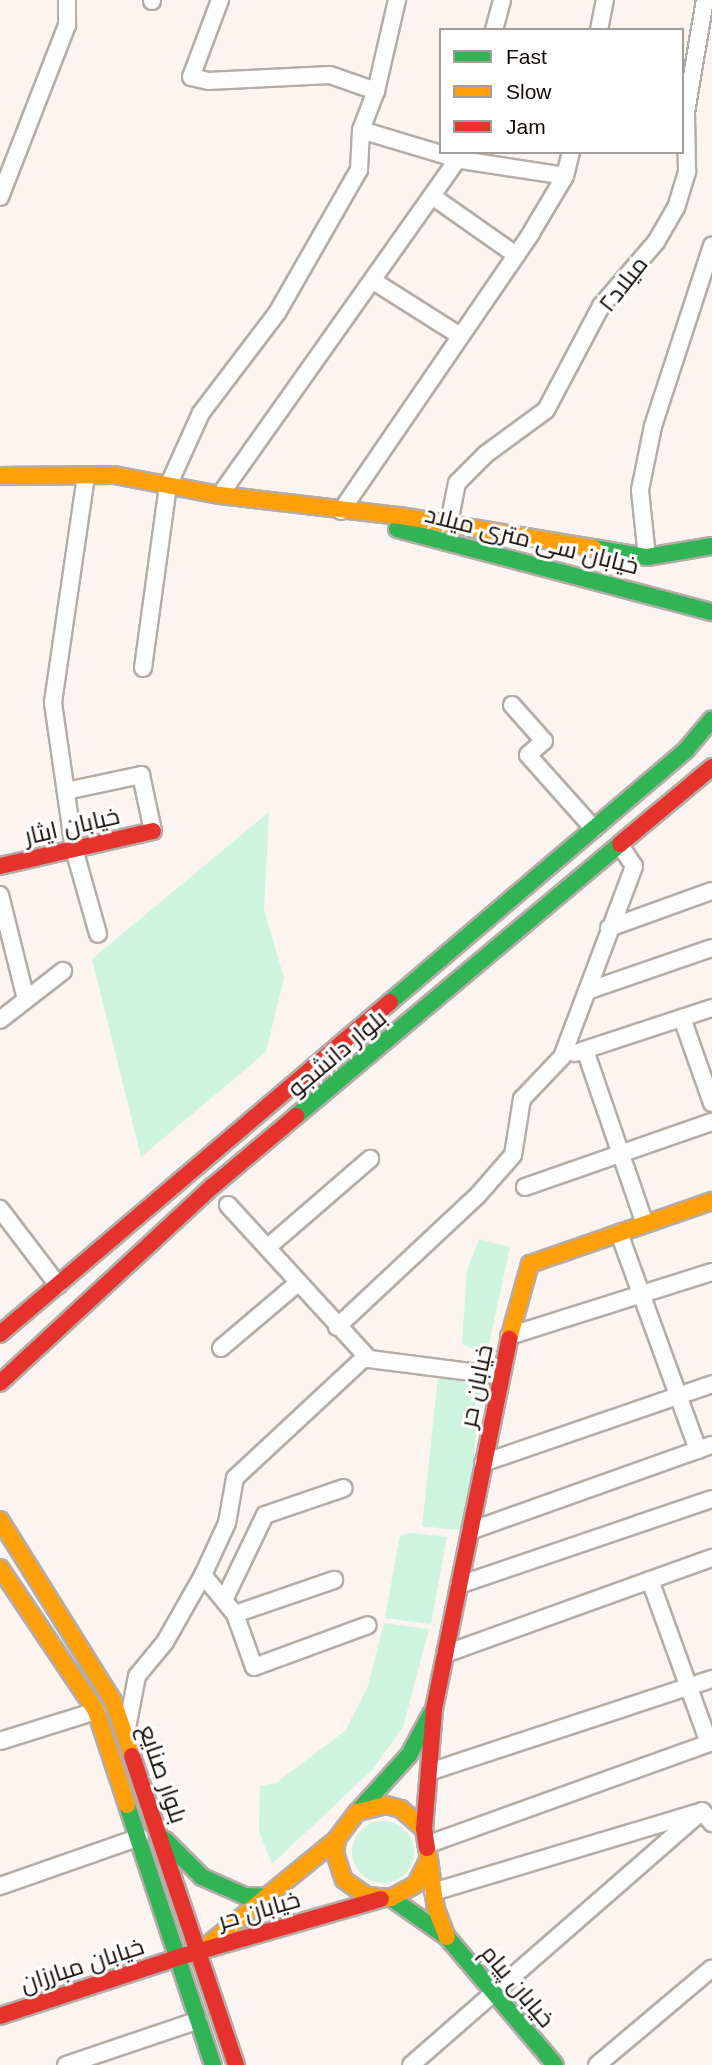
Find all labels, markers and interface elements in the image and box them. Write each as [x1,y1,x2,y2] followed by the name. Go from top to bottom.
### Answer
[439,28,684,154] legend
[506,45,547,68] text: Fast
[506,80,552,103] text: Slow
[506,115,546,138] text: Jam
[592,250,654,318] street label: میلاد۲
[422,499,642,581] street label: خیابان سی متری میلاد
[22,801,122,851] street label: خیابان ایثار
[282,1003,392,1103] street label: بلوار دانشجو
[453,1342,499,1430] street label: خیابان حر
[133,1721,193,1827] street label: بلوار صنایع
[215,1885,303,1935] street label: خیابان حر
[17,1931,147,1999] street label: خیابان مبارزان
[475,1939,561,2033] street label: خیابان پیام

